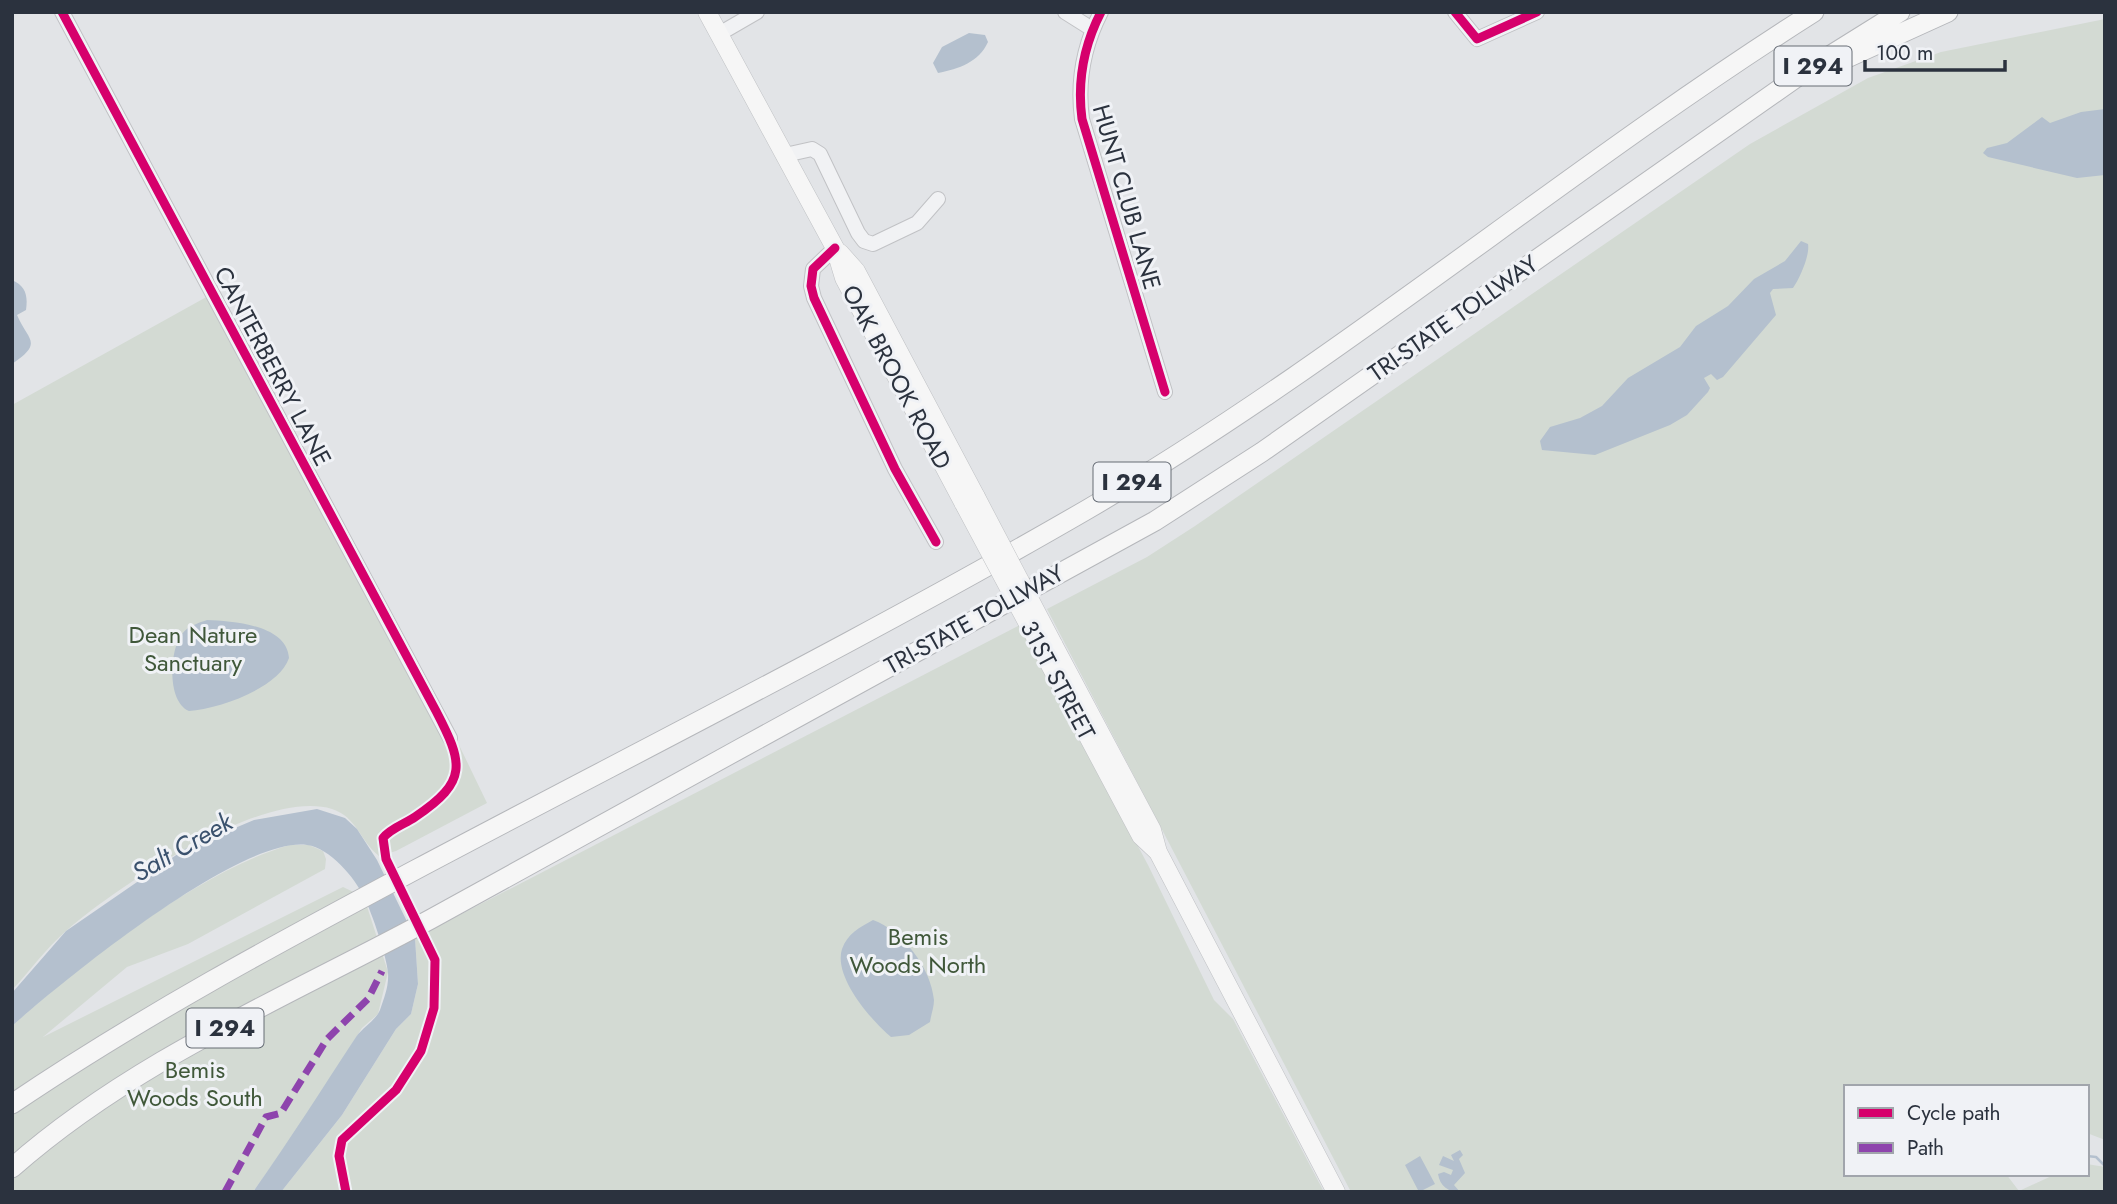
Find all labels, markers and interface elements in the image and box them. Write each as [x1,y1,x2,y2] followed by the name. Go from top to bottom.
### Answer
[1865,28,2005,72] scale bar
[1876,38,1933,68] text: 100 m
[1774,46,1852,86] road number: I 294
[1084,100,1170,294] street label: HUNT CLUB LANE
[1361,246,1545,390] street label: TRI-STATE TOLLWAY
[206,260,340,472] street label: CANTERBERRY LANE
[834,279,960,475] street label: OAK BROOK ROAD
[1094,462,1170,502] road number: I 294
[878,555,1071,683] street label: TRI-STATE TOLLWAY
[1012,614,1104,746] street label: 31ST STREET
[129,617,257,680] park label: Dean Nature Sanctuary
[125,802,241,891] water label: Salt Creek
[850,919,986,982] park label: Bemis Woods North
[187,1009,264,1048] road number: I 294
[127,1052,263,1115] park label: Bemis Woods South
[1844,1085,2089,1176] legend
[1907,1098,2000,1128] text: Cycle path
[1907,1133,1944,1163] text: Path

